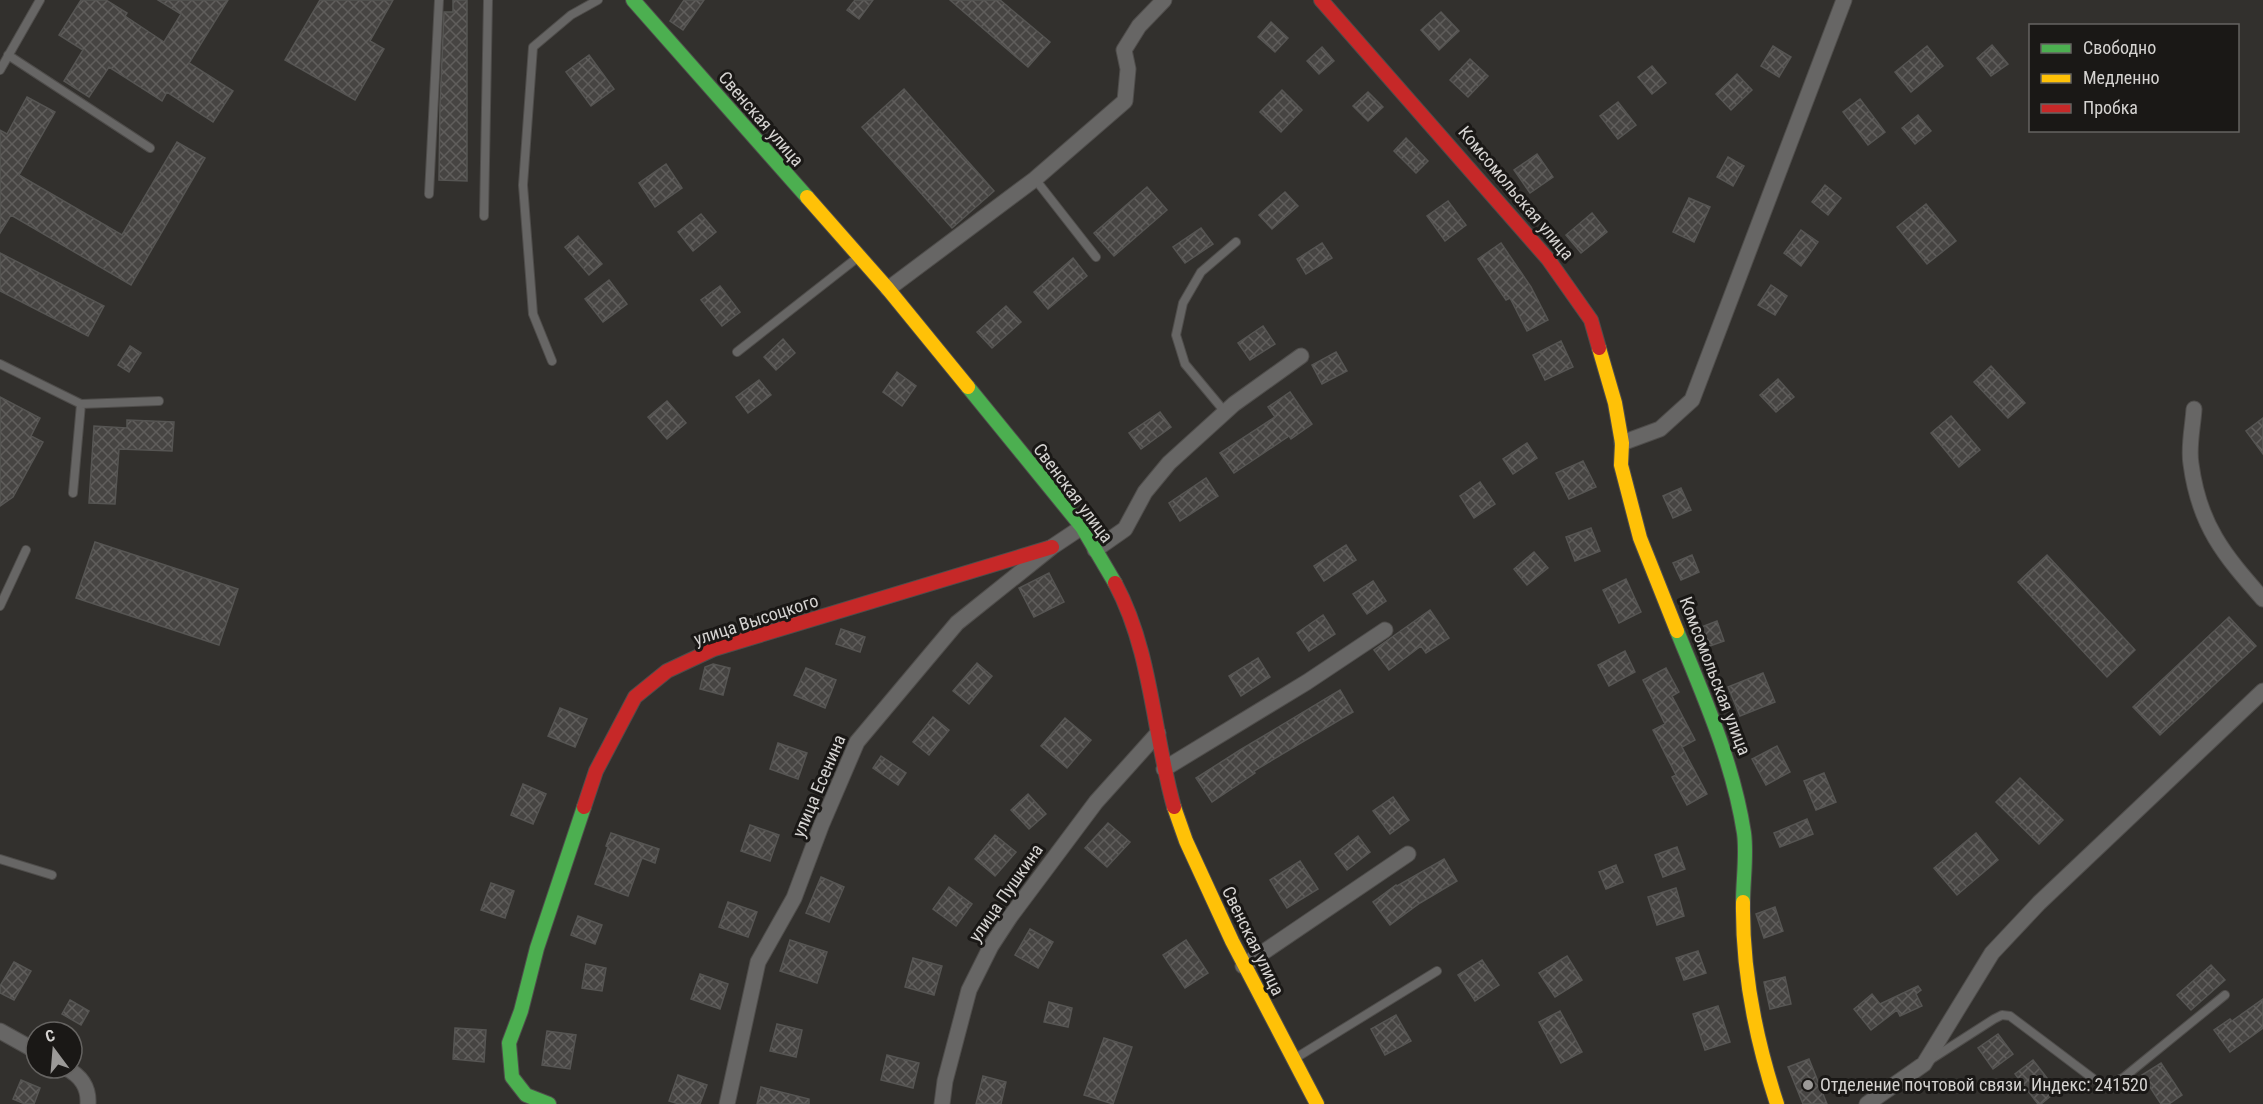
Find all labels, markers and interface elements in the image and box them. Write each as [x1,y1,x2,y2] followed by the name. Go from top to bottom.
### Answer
[2029,24,2239,132] legend
[2083,37,2156,58] text: Свободно
[714,67,808,170] street label: Свенская улица
[2083,67,2160,88] text: Медленно
[2083,97,2138,118] text: Пробка
[1454,122,1578,264] street label: Комсомольская улица
[1029,439,1118,546] street label: Свенская улица
[691,590,821,650] street label: улица Высоцкого
[1676,594,1755,758] street label: Комсомольская улица
[788,731,850,840] street label: улица Есенина
[964,840,1047,946] street label: улица Пушкина
[1218,883,1289,999] street label: Свенская улица
[24,1020,84,1080] north arrow
[43,1026,57,1046] text: С
[1820,1074,2148,1095] place label: Отделение почтовой связи. Индекс: 241520
[1801,1078,1815,1092] marker: Отделение почтовой связи. Индекс: 241520

